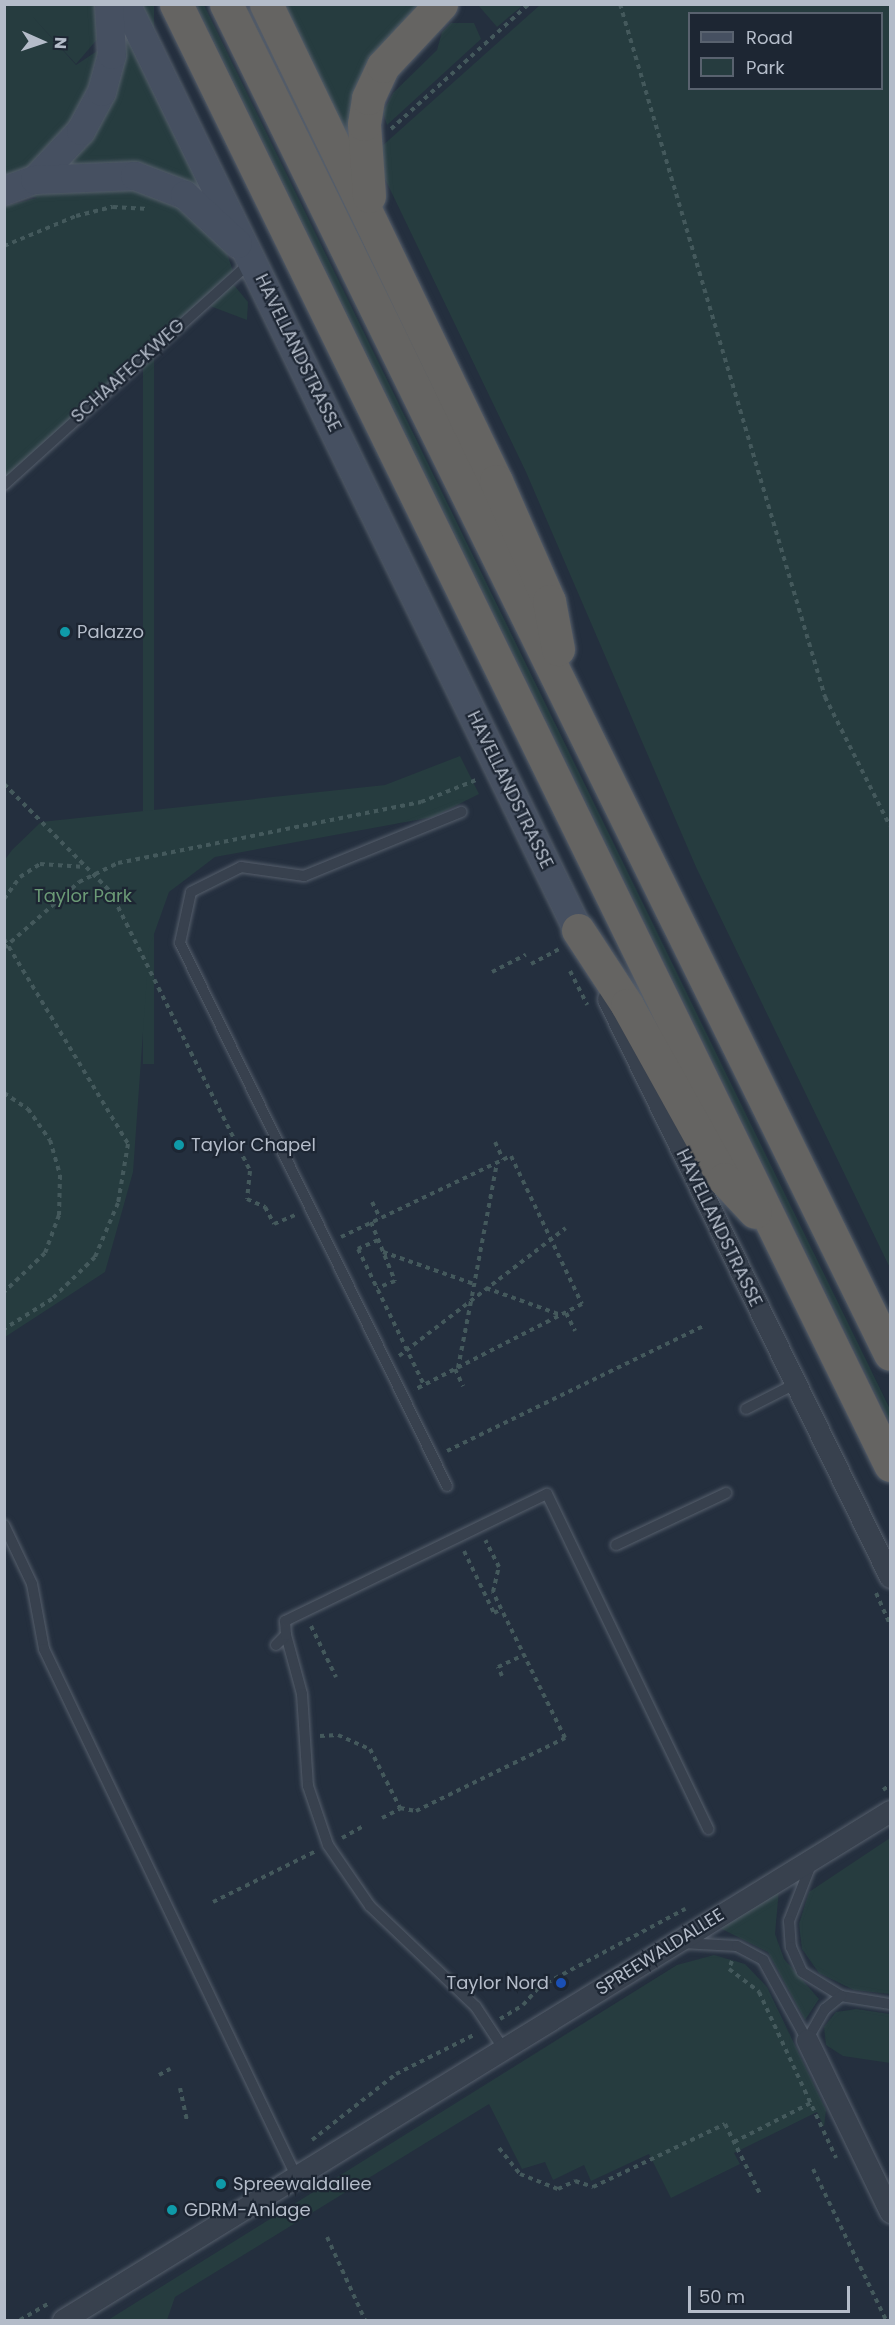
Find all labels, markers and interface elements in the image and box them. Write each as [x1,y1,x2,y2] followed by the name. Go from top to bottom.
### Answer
[12,12,72,72] north arrow
[688,12,883,90] legend
[746,25,793,50] text: Road
[49,36,72,50] text: N
[746,55,785,80] text: Park
[250,271,346,435] street label: HAVELLANDSTRASSE
[67,314,189,428] street label: SCHAAFECKWEG
[77,621,144,643] place label: Palazzo
[58,625,72,639] marker: Palazzo
[462,708,558,872] street label: HAVELLANDSTRASSE
[34,885,132,907] park label: Taylor Park
[191,1134,316,1156] place label: Taylor Chapel
[172,1138,186,1152] marker: Taylor Chapel
[671,1146,767,1310] street label: HAVELLANDSTRASSE
[592,1904,728,2000] street label: SPREEWALDALLEE
[446,1972,549,1994] place label: Taylor Nord
[554,1976,568,1990] marker: Taylor Nord
[233,2173,372,2195] place label: Spreewaldallee
[214,2177,228,2191] marker: Spreewaldallee
[184,2199,311,2221] place label: GDRM-Anlage
[165,2203,179,2217] marker: GDRM-Anlage
[691,2274,853,2312] scale bar
[699,2284,745,2309] text: 50 m

